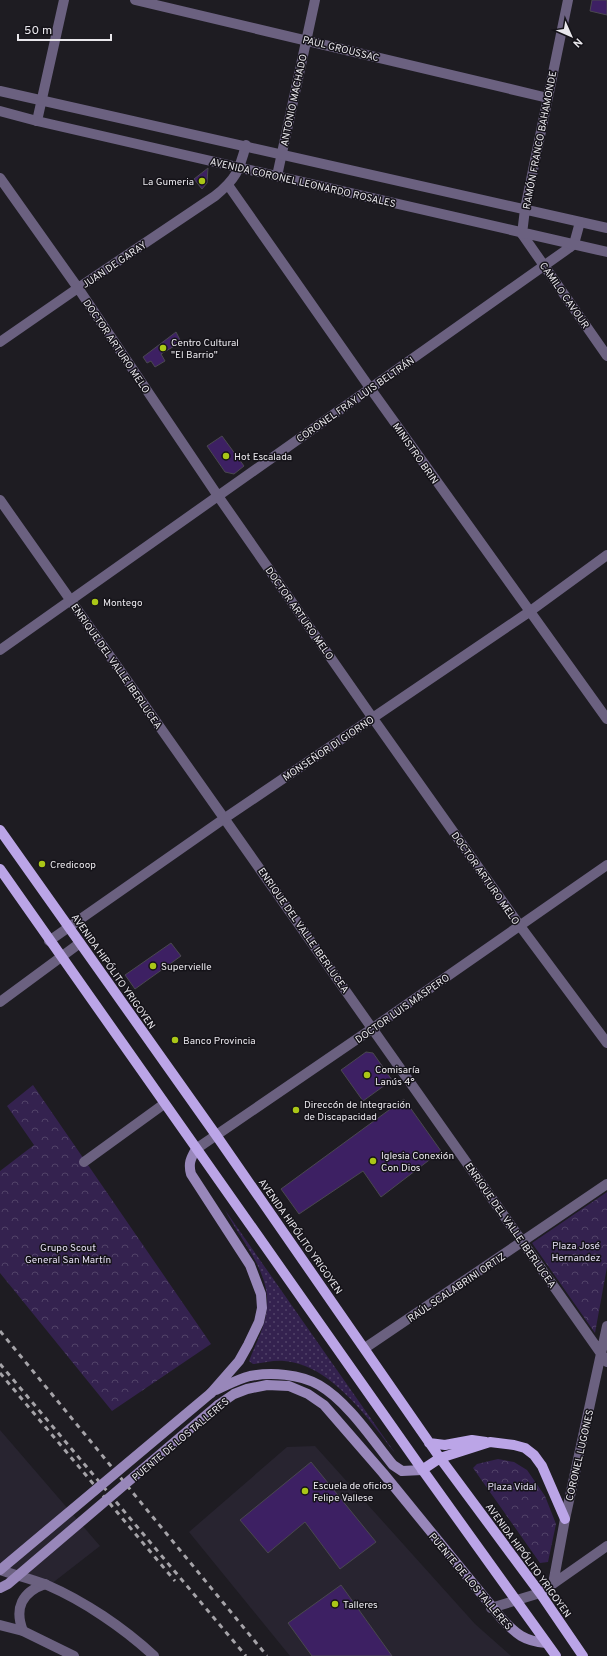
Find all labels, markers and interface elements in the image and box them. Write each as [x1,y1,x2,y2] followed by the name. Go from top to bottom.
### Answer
[18,16,111,42] scale bar
[551,16,591,56] north arrow
[24,23,52,39] text: 50 m
[301,34,380,65] street label: PAUL GROUSSAC
[570,35,585,50] text: N
[278,53,311,148] street label: ANTONIO MACHADO
[521,70,560,211] street label: RAMÓN FRANCO BAHAMONDE
[209,156,397,211] street label: AVENIDA CORONEL LEONARDO ROSALES
[142,176,194,189] place label: La Gumeria
[197,176,207,186] marker: La Gumeria
[80,239,150,292] street label: JUAN DE GARAY
[536,260,592,332] street label: CAMILO CAVOUR
[79,297,152,396] street label: DOCTOR ARTURO MELO
[171,337,239,362] place label: Centro Cultural "El Barrio"
[158,343,168,353] marker: Centro Cultural "El Barrio"
[294,354,417,446] street label: CORONEL FRAY LUIS BELTRÁN
[389,421,441,487] street label: MINISTRO BRIN
[221,451,231,461] marker: Hot Escalada
[234,451,292,464] place label: Hot Escalada
[262,565,336,663] street label: DOCTOR ARTURO MELO
[90,597,100,607] marker: Montego
[103,597,143,610] place label: Montego
[67,602,164,732] street label: ENRIQUE DEL VALLE IBERLUCEA
[281,714,377,785] street label: MONSEÑOR DI GIORNO
[448,830,522,928] street label: DOCTOR ARTURO MELO
[37,859,47,869] marker: Credicoop
[50,859,96,872] place label: Credicoop
[254,866,351,996] street label: ENRIQUE DEL VALLE IBERLUCEA
[68,912,158,1032] street label: AVENIDA HIPÓLITO YRIGOYEN
[148,961,158,971] marker: Supervielle
[161,961,212,974] place label: Supervielle
[353,972,453,1047] street label: DOCTOR LUIS MASPERO
[170,1035,180,1045] marker: Banco Provincia
[183,1035,256,1048] place label: Banco Provincia
[375,1064,420,1089] place label: Comisaría Lanús 4°
[362,1070,372,1080] marker: Comisaría Lanús 4°
[304,1099,411,1124] place label: Direccón de Integración de Discapacidad
[291,1105,301,1115] marker: Direccón de Integración de Discapacidad
[381,1150,454,1175] place label: Iglesia Conexión Con Dios
[368,1156,378,1166] marker: Iglesia Conexión Con Dios
[461,1161,558,1291] street label: ENRIQUE DEL VALLE IBERLUCEA
[255,1177,345,1297] street label: AVENIDA HIPÓLITO YRIGOYEN
[551,1240,601,1265] park label: Plaza José Hernandez
[25,1242,111,1267] park label: Grupo Scout General San Martín
[405,1251,508,1326] street label: RAÚL SCALABRINI ORTIZ
[130,1396,232,1485] street label: PUENTE DE LOS TALLERES
[564,1408,597,1502] street label: CORONEL LUGONES
[313,1480,392,1505] place label: Escuela de oficios Felipe Vallese
[487,1481,537,1494] park label: Plaza Vidal
[300,1486,310,1496] marker: Escuela de oficios Felipe Vallese
[482,1501,574,1620] street label: AVENIDA HIPÓLITO YRIGOYEN
[425,1531,514,1633] street label: PUENTE DE LOS TALLERES
[330,1599,340,1609] marker: Talleres
[343,1599,378,1612] place label: Talleres

